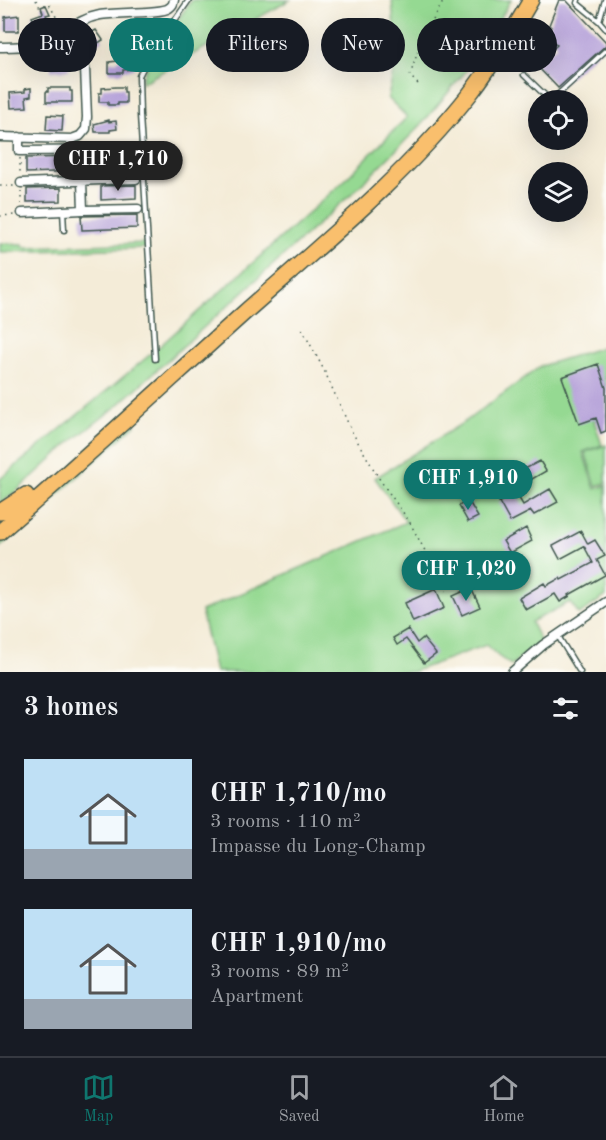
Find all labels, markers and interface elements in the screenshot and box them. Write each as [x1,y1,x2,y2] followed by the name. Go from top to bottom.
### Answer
[18,18,97,72] chip: Buy
[109,18,194,72] chip: Rent
[206,18,309,72] chip: Filters
[321,18,405,72] chip: New
[417,18,557,72] chip: Apartment
[528,90,588,222] map controls
[528,90,588,150] button: locate
[49,141,187,192] pin: CHF 1,710
[68,150,168,170] text: CHF 1,710
[528,162,588,222] button: layers
[399,460,537,511] pin: CHF 1,910
[418,469,518,489] text: CHF 1,910
[397,551,535,602] pin: CHF 1,020
[416,560,516,580] text: CHF 1,020
[549,692,582,725] icon: filters
[24,695,118,721] text: 3 homes
[210,781,387,807] text: CHF 1,710/mo
[72,783,144,855] icon: home
[210,812,360,832] text: 3 rooms · 110 m²
[210,837,426,857] text: Impasse du Long-Champ
[210,931,387,957] text: CHF 1,910/mo
[72,933,144,1005] icon: home
[210,962,349,982] text: 3 rooms · 89 m²
[210,987,304,1007] text: Apartment
[82,1071,115,1127] tab: Map
[279,1071,320,1127] tab: Saved
[483,1071,524,1127] tab: Home

